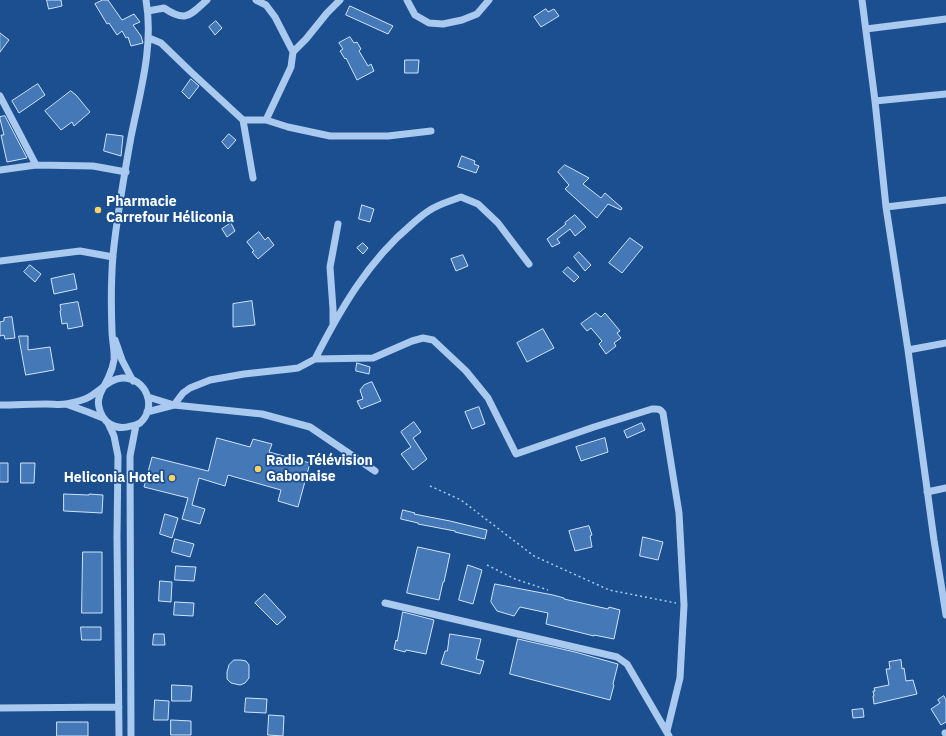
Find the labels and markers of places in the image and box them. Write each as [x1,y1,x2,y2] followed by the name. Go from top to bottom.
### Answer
[106,194,234,226] place label: Pharmacie Carrefour Héliconia
[93,205,103,215] marker: Pharmacie Carrefour Héliconia
[266,453,373,486] place label: Radio Télévision Gabonaise
[253,464,263,474] marker: Radio Télévision Gabonaise
[64,470,164,486] place label: Heliconia Hotel
[167,473,177,483] marker: Heliconia Hotel

